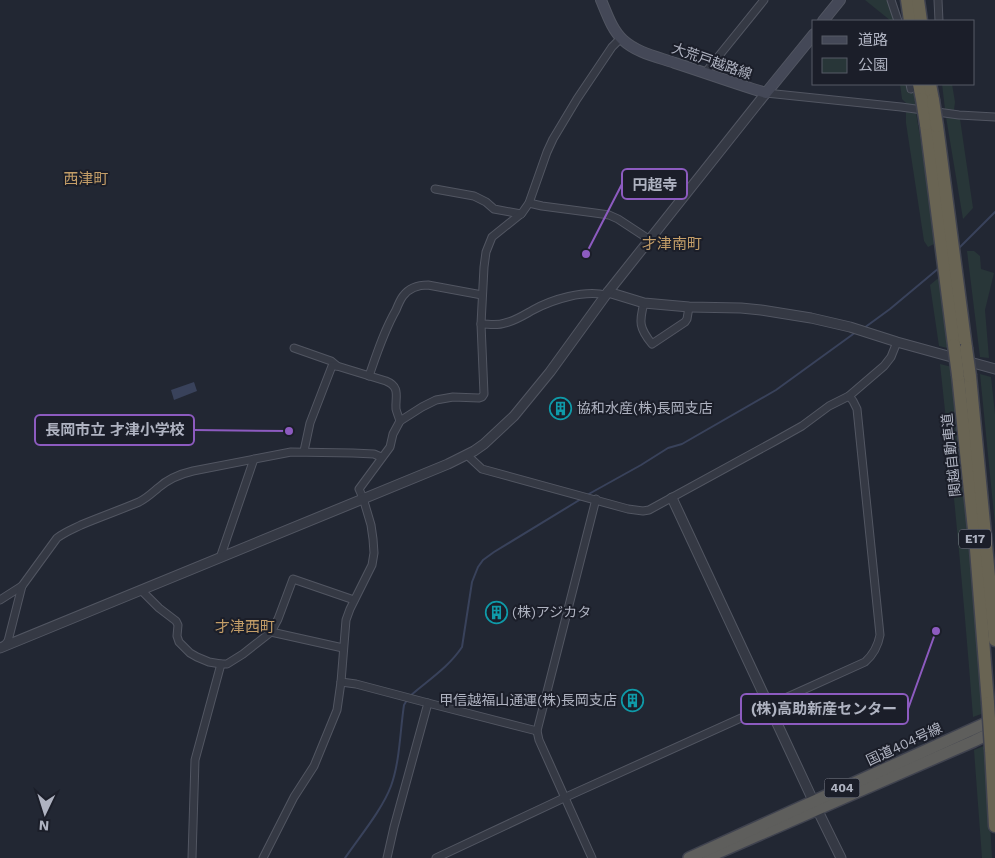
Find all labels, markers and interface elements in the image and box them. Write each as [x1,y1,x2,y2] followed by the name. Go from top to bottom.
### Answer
[812,20,975,85] legend
[858,31,888,49] text: 道路
[670,40,754,82] street label: 大荒戸越路線
[858,56,888,74] text: 公園
[622,169,687,199] callout: 円超寺
[63,170,109,188] district label: 西津町
[632,176,678,194] text: 円超寺
[642,235,702,253] district label: 才津南町
[549,396,573,420] building icon: 協和水産(株)長岡支店
[577,400,713,416] place label: 協和水産(株)長岡支店
[939,412,963,498] street label: 関越自動車道
[35,415,194,445] callout: 長岡市立 才津小学校
[45,421,185,439] text: 長岡市立 才津小学校
[959,530,991,548] road number: E17
[484,600,508,624] building icon: (株)アジカタ
[512,604,591,620] place label: (株)アジカタ
[215,618,275,636] district label: 才津西町
[621,688,645,712] building icon: 甲信越福山通運(株)長岡支店
[439,692,617,708] place label: 甲信越福山通運(株)長岡支店
[741,694,908,724] callout: (株)高助新産センター
[751,700,897,718] text: (株)高助新産センター
[864,719,944,769] street label: 国道404号線
[824,778,860,798] road number: 404
[20,788,70,838] north arrow
[38,818,50,834] text: N

